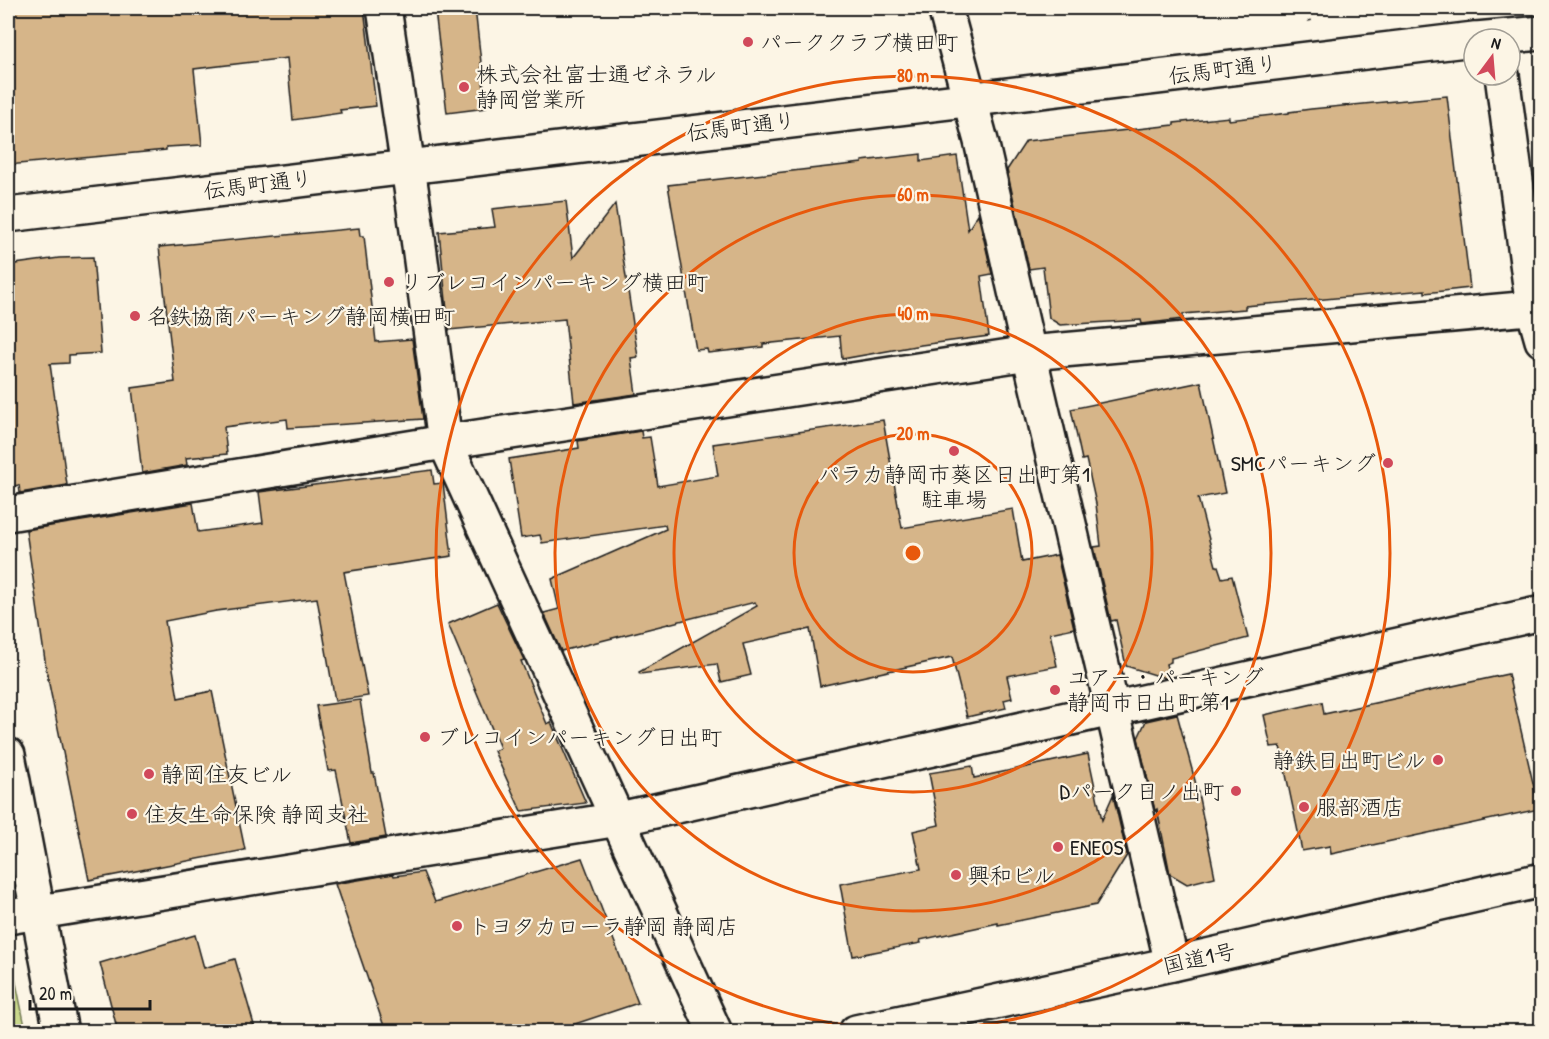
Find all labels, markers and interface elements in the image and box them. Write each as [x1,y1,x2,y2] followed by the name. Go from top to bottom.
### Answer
[760,27,958,57] place label: パーククラブ横田町
[1462,27,1522,87] north arrow
[1489,31,1504,54] text: N
[741,35,755,49] marker: パーククラブ横田町
[1167,47,1279,91] street label: 伝馬町通り
[476,59,717,114] place label: 株式会社富士通ゼネラル 静岡営業所
[897,63,929,88] text: 80 m
[457,80,471,94] marker: 株式会社富士通ゼネラル 静岡営業所
[685,104,797,148] street label: 伝馬町通り
[202,162,314,206] street label: 伝馬町通り
[897,182,929,207] text: 60 m
[401,267,708,297] place label: リブレコインパーキング横田町
[382,275,396,289] marker: リブレコインパーキング横田町
[147,301,455,331] place label: 名鉄協商パーキング静岡横田町
[897,301,929,326] text: 40 m
[128,309,142,323] marker: 名鉄協商パーキング静岡横田町
[897,421,929,446] text: 20 m
[947,444,961,458] marker: パラカ静岡市葵区日出町第1 駐車場
[1231,448,1376,478] place label: SMCパーキング
[1381,456,1395,470] marker: SMCパーキング
[818,459,1090,514] place label: パラカ静岡市葵区日出町第1 駐車場
[903,543,923,563] centre of rings
[1067,662,1264,717] place label: ユアー・パーキング 静岡市日出町第1
[1048,683,1062,697] marker: ユアー・パーキング 静岡市日出町第1
[437,722,722,752] place label: ブレコインパーキング日出町
[418,730,432,744] marker: ブレコインパーキング日出町
[1272,745,1426,775] place label: 静鉄日出町ビル
[1431,753,1445,767] marker: 静鉄日出町ビル
[161,759,293,789] place label: 静岡住友ビル
[142,767,156,781] marker: 静岡住友ビル
[1060,776,1224,806] place label: Dパーク日ノ出町
[1229,784,1243,798] marker: Dパーク日ノ出町
[1316,792,1404,822] place label: 服部酒店
[144,799,369,829] place label: 住友生命保険 静岡支社
[1297,800,1311,814] marker: 服部酒店
[125,807,139,821] marker: 住友生命保険 静岡支社
[1070,832,1123,862] place label: ENEOS
[1051,840,1065,854] marker: ENEOS
[968,860,1056,890] place label: 興和ビル
[949,868,963,882] marker: 興和ビル
[469,911,738,941] place label: トヨタカローラ静岡 静岡店
[450,919,464,933] marker: トヨタカローラ静岡 静岡店
[1160,935,1238,981] street label: 国道1号
[30,973,150,1011] scale bar
[39,981,72,1006] text: 20 m

